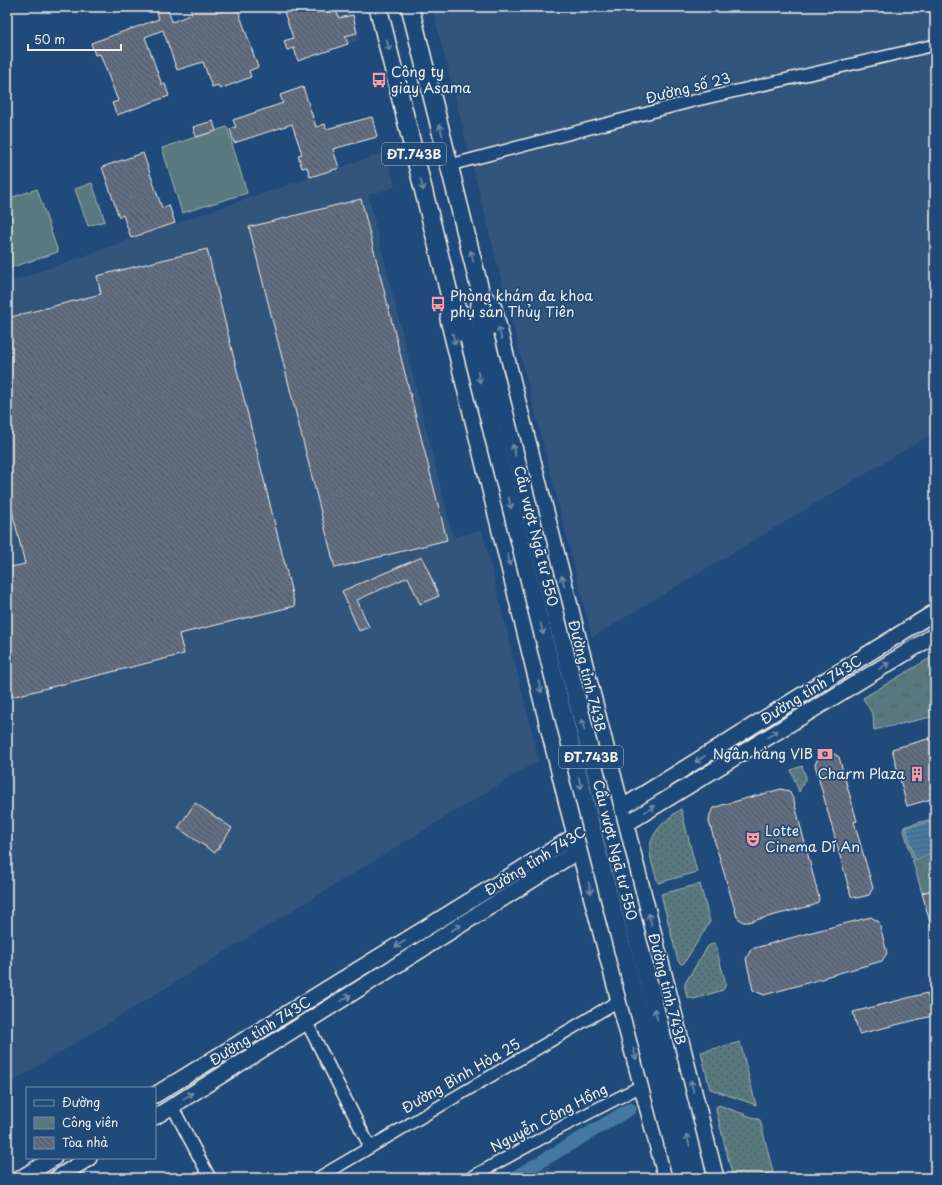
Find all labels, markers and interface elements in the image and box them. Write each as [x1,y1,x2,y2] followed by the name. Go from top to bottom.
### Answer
[28,26,121,52] scale bar
[34,30,65,48] text: 50 m
[385,38,392,51] one-way arrow
[391,61,471,98] place label: Công ty giày Asama
[643,67,733,108] street label: Đường số 23
[370,71,388,89] bus stop icon: Công ty giày Asama
[436,123,444,136] one-way arrow
[382,143,446,165] road number: ĐT.743B
[419,178,426,191] one-way arrow
[467,250,475,263] one-way arrow
[450,285,593,322] place label: Phòng khám đa khoa phụ sản Thủy Tiên
[429,295,447,313] bus stop icon: Phòng khám đa khoa phụ sản Thủy Tiên
[495,326,503,339] one-way arrow
[451,332,458,345] one-way arrow
[475,370,483,383] one-way arrow
[510,444,517,457] one-way arrow
[509,463,564,608] street label: Cầu vượt Ngã tư 550
[507,497,514,510] one-way arrow
[506,553,513,566] one-way arrow
[559,574,566,587] one-way arrow
[563,618,612,734] street label: Đường tỉnh 743B
[538,623,546,636] one-way arrow
[756,650,866,729] street label: Đường tỉnh 743C
[878,662,890,670] one-way arrow
[537,680,544,693] one-way arrow
[579,719,587,732] one-way arrow
[767,730,779,738] one-way arrow
[713,743,813,764] place label: Ngân hàng VIB
[816,745,834,763] bank icon: Ngân hàng VIB
[559,746,623,768] road number: ĐT.743B
[695,755,706,763] one-way arrow
[817,763,905,784] place label: Charm Plaza
[908,765,926,783] building icon: Charm Plaza
[577,776,585,789] one-way arrow
[588,777,643,922] street label: Cầu vượt Ngã tư 550
[644,805,656,813] one-way arrow
[765,820,860,857] place label: Lotte Cinema Dĩ An
[480,821,590,900] street label: Đường tỉnh 743C
[744,830,762,848] theatre icon: Lotte Cinema Dĩ An
[587,881,594,894] one-way arrow
[645,913,653,926] one-way arrow
[450,924,462,932] one-way arrow
[643,931,692,1047] street label: Đường tỉnh 743B
[395,940,406,948] one-way arrow
[205,991,315,1070] street label: Đường tỉnh 743C
[340,993,352,1001] one-way arrow
[652,1008,660,1021] one-way arrow
[398,1033,524,1118] street label: Đường Bình Hòa 25
[632,1047,639,1060] one-way arrow
[487,1078,611,1157] street label: Nguyễn Công Hồng
[687,1080,695,1093] one-way arrow
[26,1087,156,1159] legend
[182,1092,193,1100] one-way arrow
[62,1093,100,1111] text: Đường
[62,1113,118,1131] text: Công viên
[62,1133,109,1151] text: Tòa nhà
[684,1134,692,1147] one-way arrow

